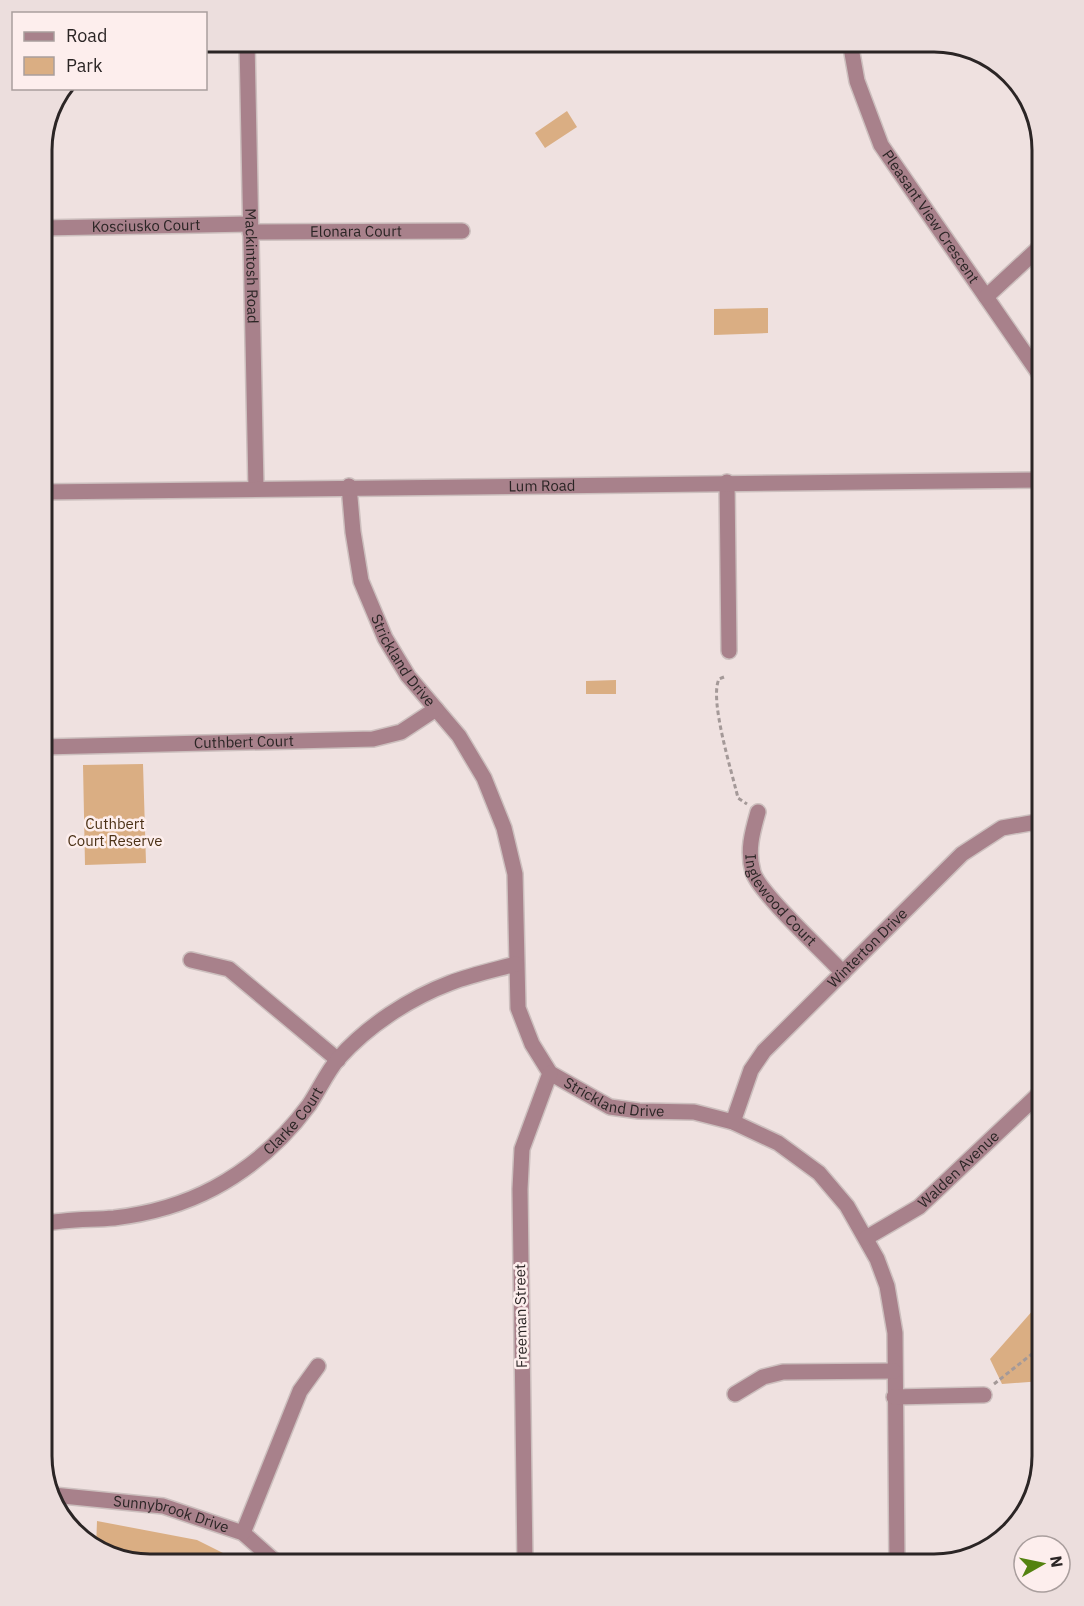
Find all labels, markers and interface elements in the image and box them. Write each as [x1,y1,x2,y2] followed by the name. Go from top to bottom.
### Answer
[12,12,207,90] legend
[66,24,107,47] text: Road
[66,54,103,77] text: Park
[878,146,984,287] street label: Pleasant View Crescent
[241,208,263,324] street label: Mackintosh Road
[91,215,201,236] street label: Kosciusko Court
[310,221,402,241] street label: Elonara Court
[508,476,576,495] street label: Lum Road
[367,611,440,710] street label: Strickland Drive
[194,731,294,752] street label: Cuthbert Court
[68,814,162,850] park label: Cuthbert Court Reserve
[741,853,821,950] street label: Inglewood Court
[823,904,911,992] street label: Winterton Drive
[560,1073,665,1120] street label: Strickland Drive
[259,1083,327,1159] street label: Clarke Court
[914,1126,1003,1212] street label: Walden Avenue
[510,1264,531,1368] street label: Freeman Street
[112,1491,232,1537] street label: Sunnybrook Drive
[1012,1534,1072,1594] north arrow
[1046,1554,1068,1569] text: N

